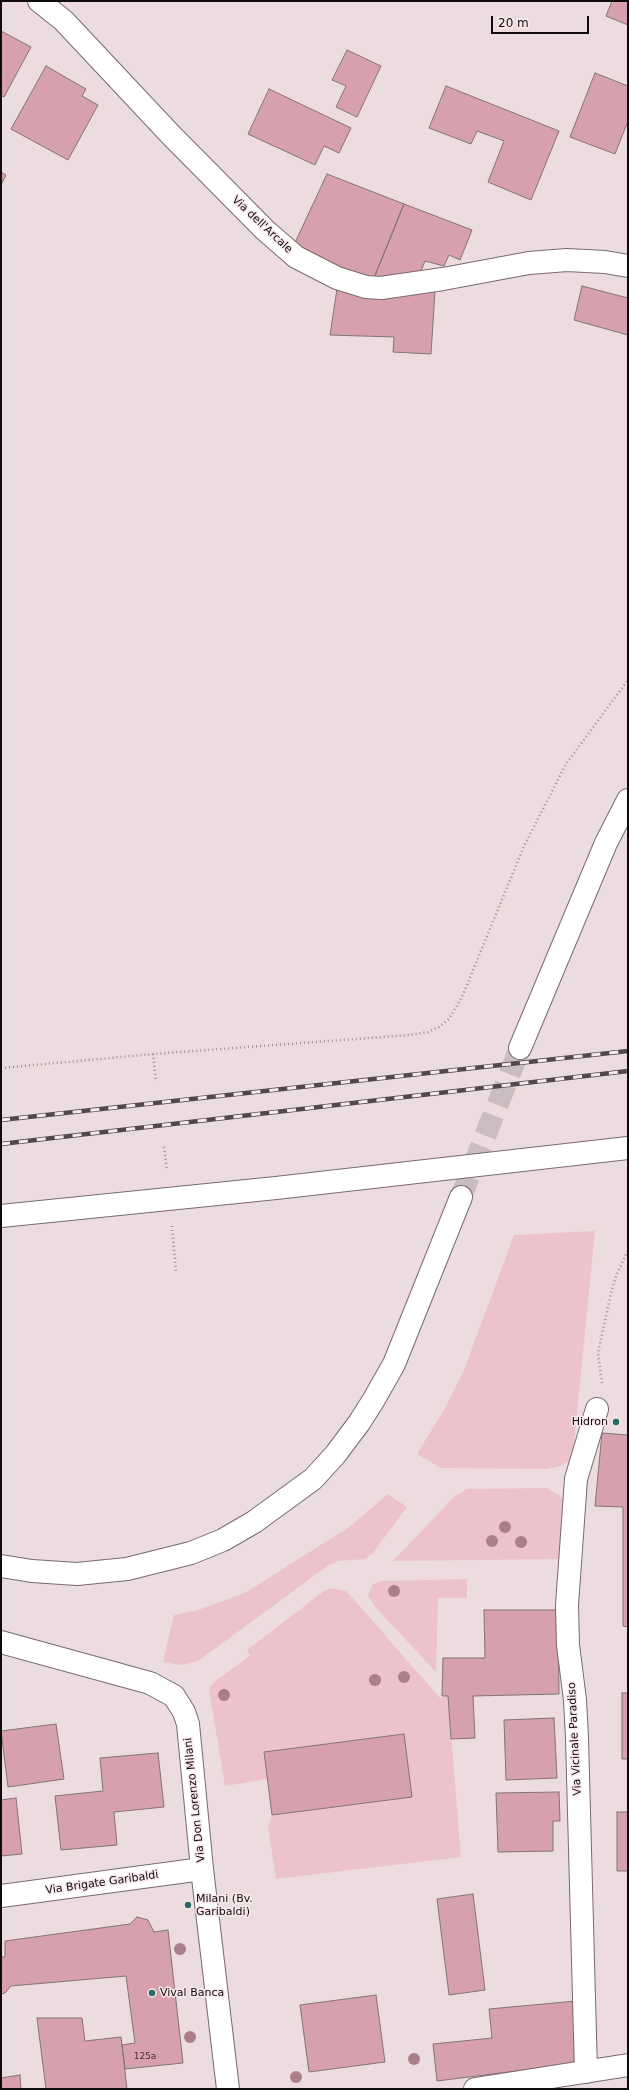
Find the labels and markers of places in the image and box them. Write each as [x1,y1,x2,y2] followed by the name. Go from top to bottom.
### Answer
[572,1415,608,1429] place label: Hidron
[611,1417,621,1427] marker: Hidron
[196,1892,253,1918] place label: Milani (Bv. Garibaldi)
[183,1900,193,1910] marker: Milani (Bv. Garibaldi)
[160,1986,224,2000] place label: Vival Banca
[147,1988,157,1998] marker: Vival Banca

